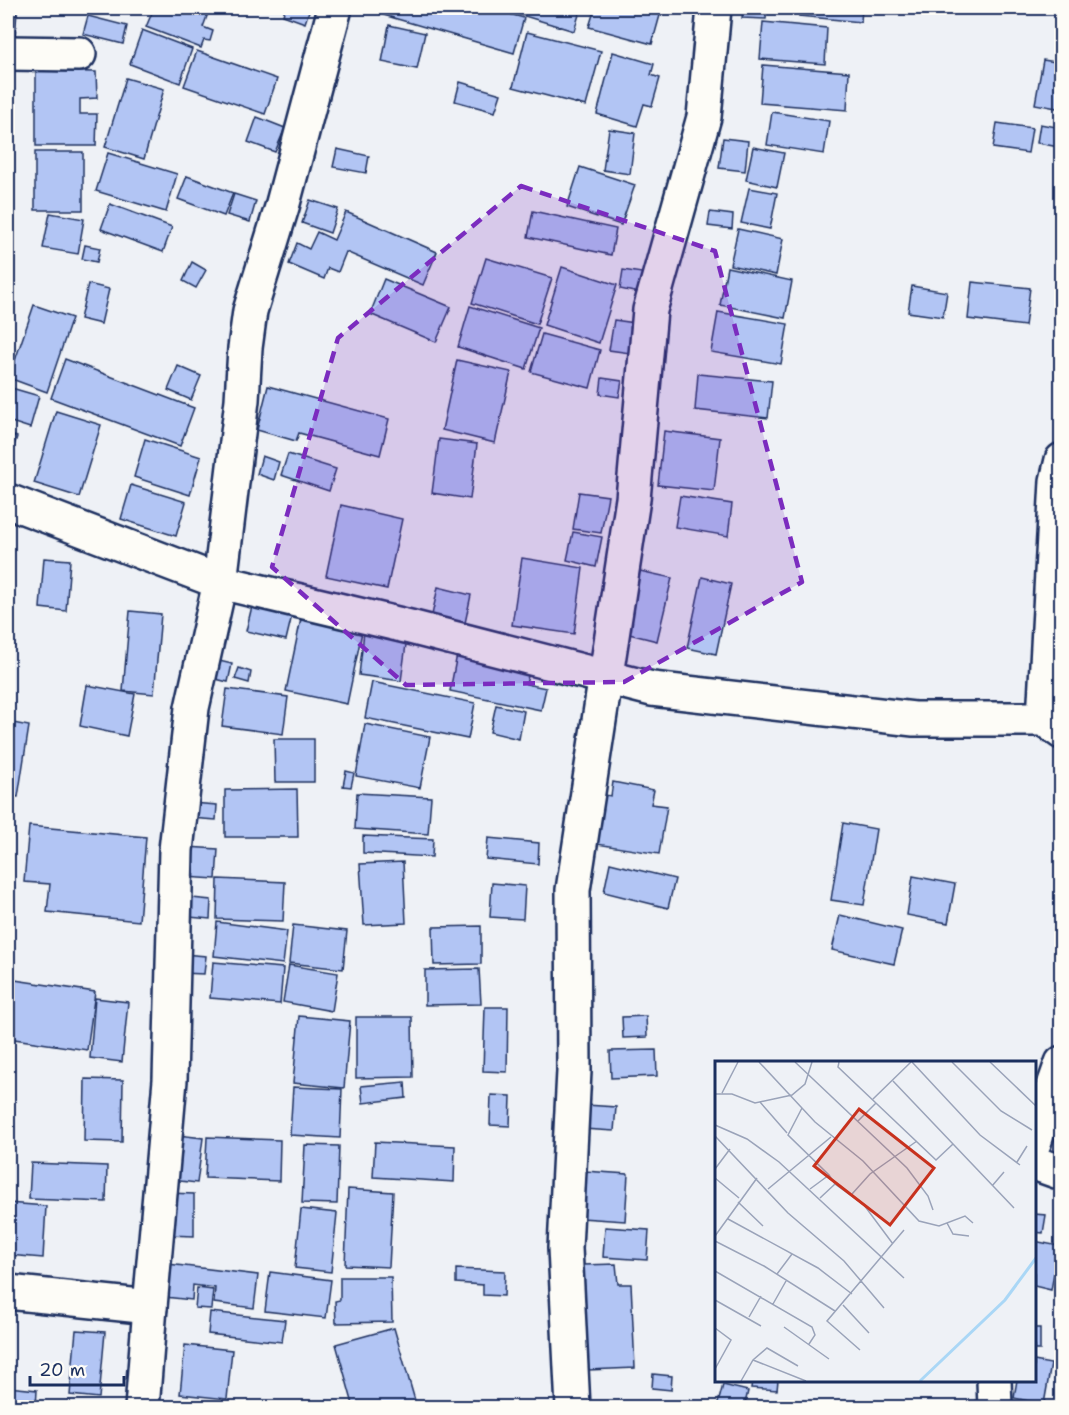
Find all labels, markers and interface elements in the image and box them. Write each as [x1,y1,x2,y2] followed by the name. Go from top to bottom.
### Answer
[715,1061,1036,1382] inset map
[30,1349,124,1387] scale bar
[39,1358,85,1382] text: 20 m

